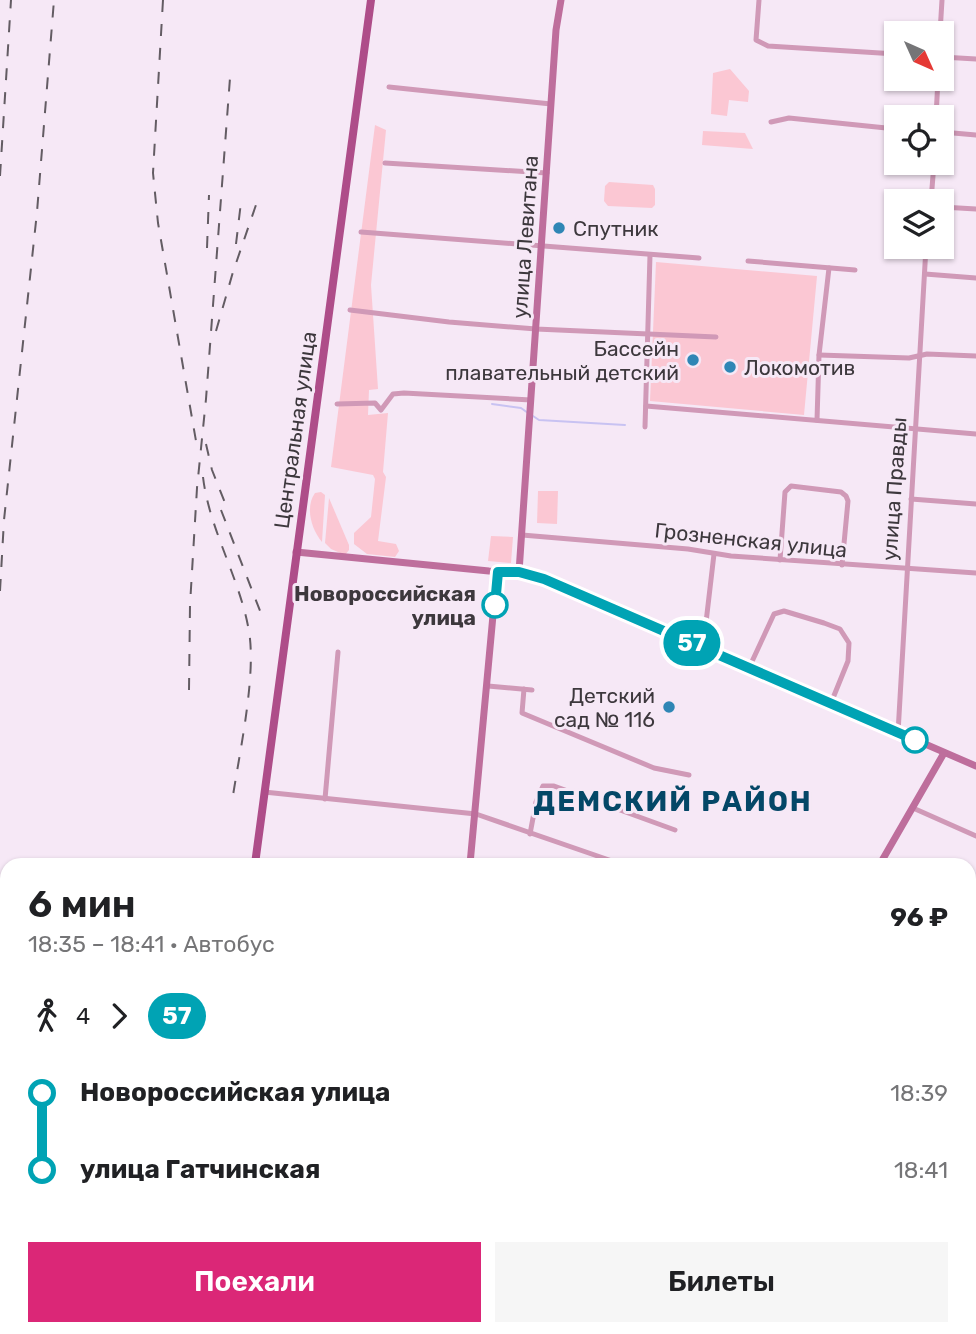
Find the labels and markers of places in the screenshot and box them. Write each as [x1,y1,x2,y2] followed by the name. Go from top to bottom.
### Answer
[573,216,659,241] place label: Спутник
[551,220,567,236] marker: Спутник
[445,336,679,385] place label: Бассейн плавательный детский
[685,352,701,368] marker: Бассейн плавательный детский
[744,355,855,380] place label: Локомотив
[722,359,738,375] marker: Локомотив
[294,581,476,630] place label: Новороссийская улица
[482,592,508,618] marker: Новороссийская улица
[554,683,655,732] place label: Детский сад № 116
[661,699,677,715] marker: Детский сад № 116
[902,727,928,753] unlabelled marker

